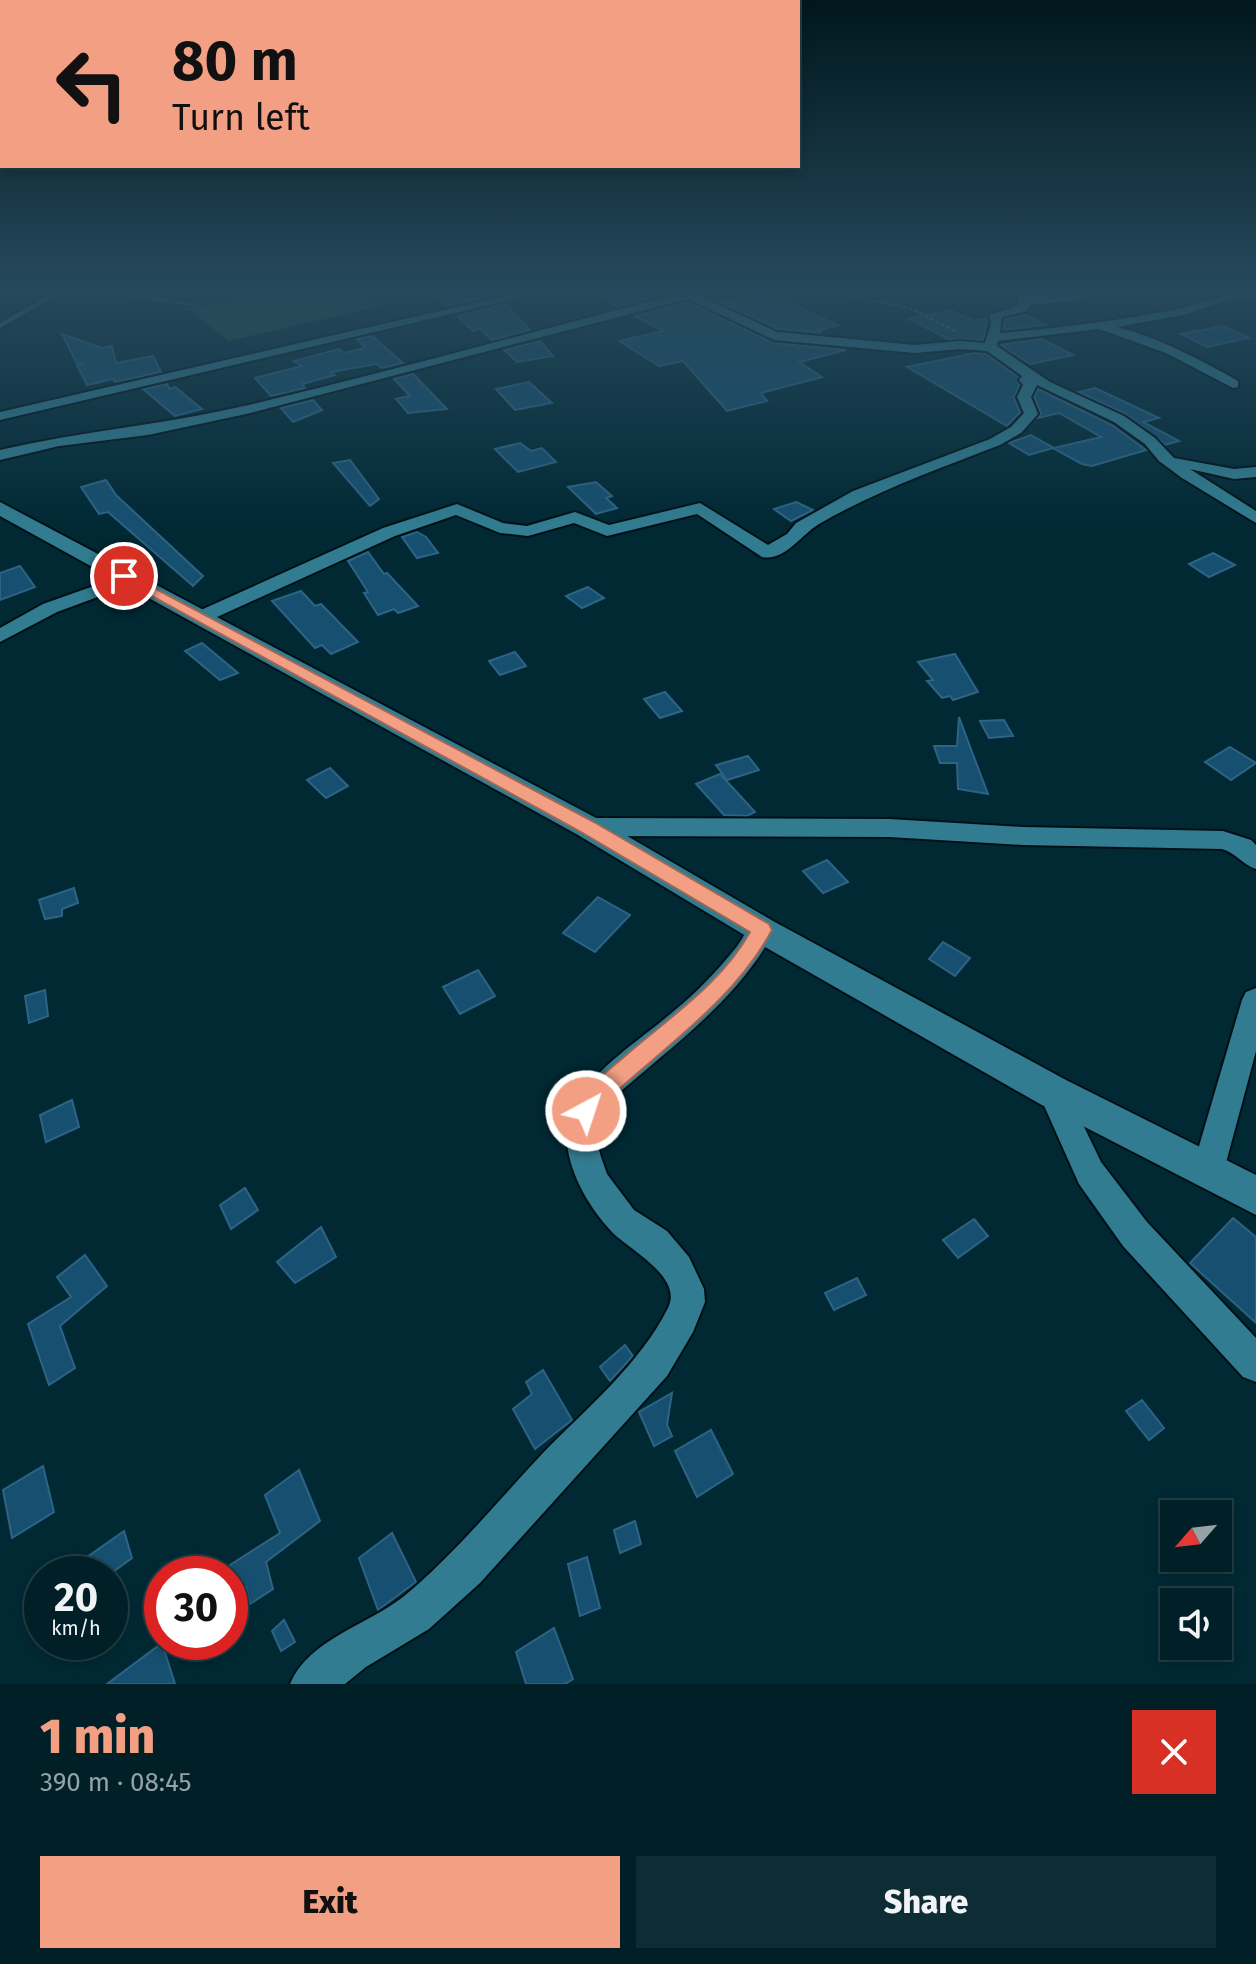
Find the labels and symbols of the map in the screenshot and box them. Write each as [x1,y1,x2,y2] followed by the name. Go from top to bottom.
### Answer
[90,542,158,610] pin
[544,1069,628,1153] position arrow
[1160,1500,1232,1572] north arrow
[144,1556,248,1660] speed limit sign: 30

